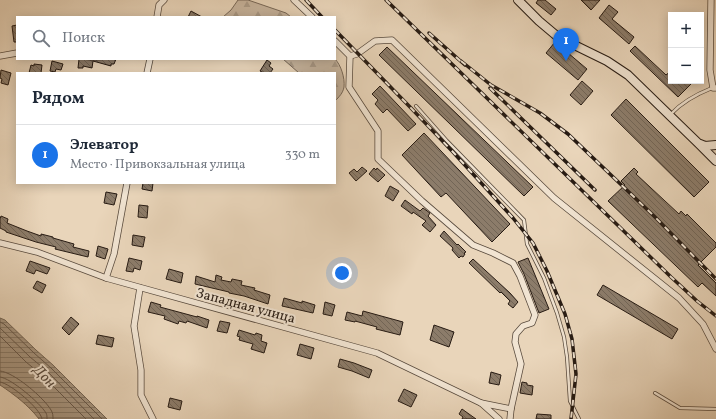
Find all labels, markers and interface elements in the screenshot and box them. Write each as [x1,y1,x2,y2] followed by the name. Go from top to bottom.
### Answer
[668,12,704,84] map controls
[668,12,704,48] button: +
[16,16,336,60] search box
[30,27,52,49] icon: search
[62,28,105,49] text: Поиск
[553,28,579,61] pin: 1
[668,48,704,84] button: −
[32,87,85,110] text: Рядом
[70,135,139,156] text: Элеватор
[42,146,48,164] text: 1
[285,146,320,164] text: 330 m
[70,156,246,174] text: Место · Привокзальная улица
[332,263,352,283] your location
[194,284,297,329] street label: Западная улица
[27,360,60,393] water label: Дон

